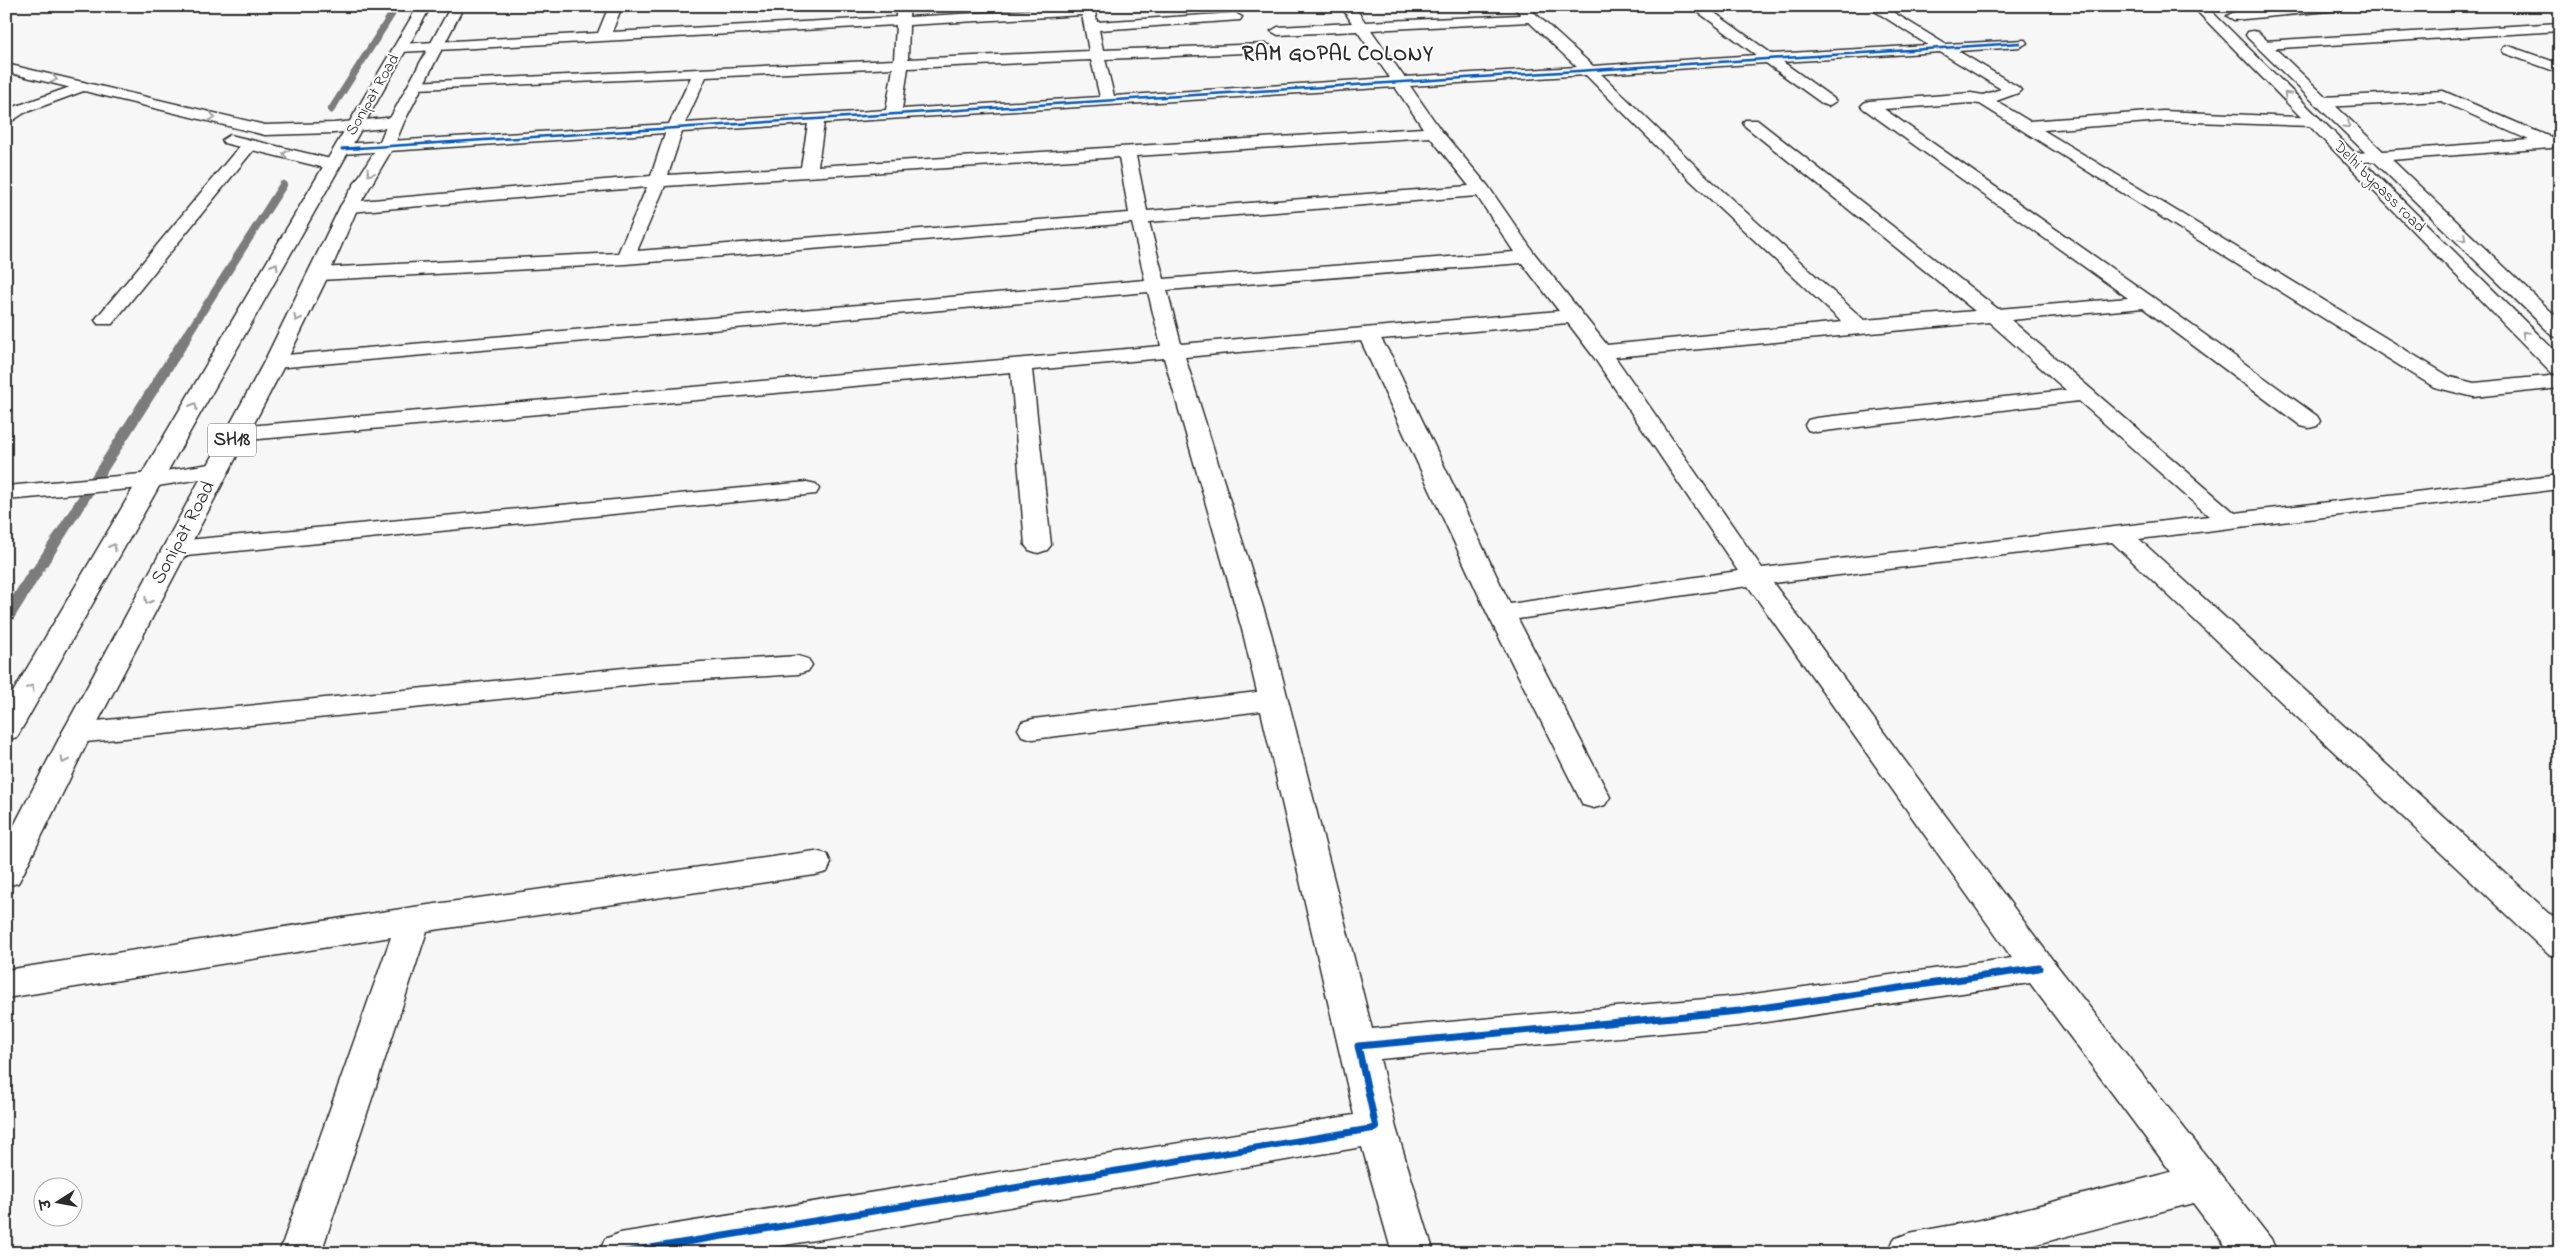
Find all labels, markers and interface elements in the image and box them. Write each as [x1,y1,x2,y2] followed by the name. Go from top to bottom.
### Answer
[1242,40,1434,70] district label: RAM GOPAL COLONY
[340,50,406,140] street label: Sonipat Road
[49,73,58,84] one-way arrow
[2284,92,2293,101] one-way arrow
[207,111,216,122] one-way arrow
[2341,119,2350,128] one-way arrow
[2327,135,2431,239] street label: Delhi bypass road
[281,149,290,160] one-way arrow
[366,167,376,176] one-way arrow
[2458,232,2467,241] one-way arrow
[269,262,279,271] one-way arrow
[293,313,303,322] one-way arrow
[2522,331,2531,340] one-way arrow
[188,403,198,412] one-way arrow
[208,424,256,456] road number: SH18
[145,476,223,590] street label: Sonipat Road
[107,544,117,553] one-way arrow
[144,596,154,605] one-way arrow
[25,684,35,693] one-way arrow
[60,755,70,764] one-way arrow
[32,1176,82,1226] north arrow
[35,1196,58,1213] text: उ

